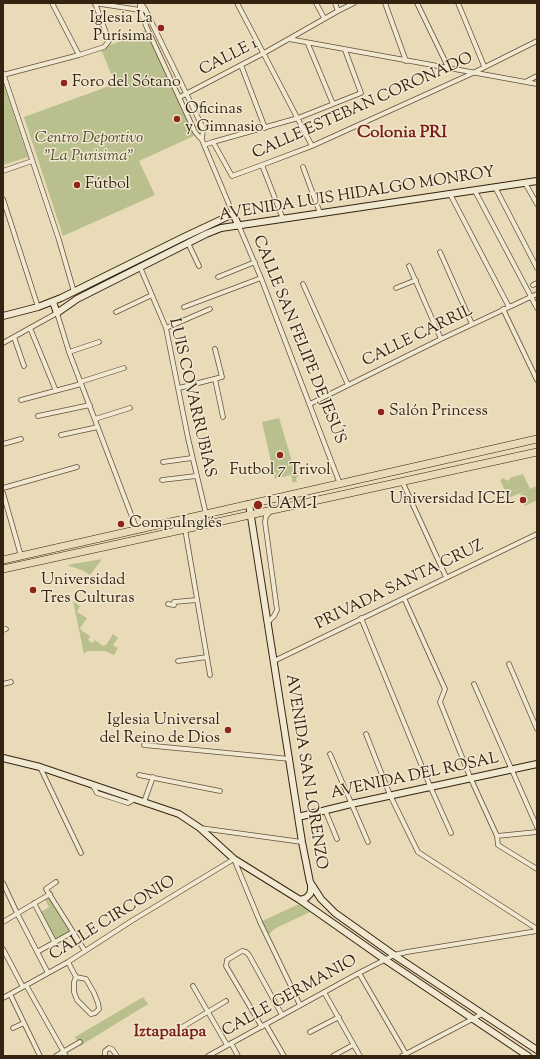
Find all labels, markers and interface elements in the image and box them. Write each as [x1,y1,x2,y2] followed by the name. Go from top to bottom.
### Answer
[90,9,153,47] place label: Iglesia La Purísima
[156,23,166,33] marker: Iglesia La Purísima
[197,35,261,81] street label: CALLE 1
[250,50,476,164] street label: CALLE ESTEBAN CORONADO
[72,73,181,93] place label: Foro del Sótano
[59,78,69,88] marker: Foro del Sótano
[185,100,264,138] place label: Oficinas y Gimnasio
[172,114,182,124] marker: Oficinas y Gimnasio
[357,124,447,144] district label: Colonia PRI
[35,129,143,167] park label: Centro Deportivo "La Purisima"
[218,164,496,226] street label: AVENIDA LUIS HIDALGO MONROY
[85,175,130,195] place label: Fútbol
[72,180,82,190] marker: Fútbol
[247,233,349,447] street label: CALLE SAN FELIPE DE JESÚS
[360,302,476,372] street label: CALLE CARRIL
[163,316,219,480] street label: LUIS COVARRUBIAS
[389,402,488,422] place label: Salón Princess
[376,407,386,417] marker: Salón Princess
[275,450,285,460] marker: Futbol 7 Trivol
[229,461,331,481] place label: Futbol 7 Trivol
[390,490,515,510] place label: Universidad ICEL
[267,495,317,515] place label: UAM-I
[518,495,528,505] marker: Universidad ICEL
[252,499,264,511] marker: UAM-I
[129,514,222,534] place label: CompuInglés
[116,519,126,529] marker: CompuInglés
[313,537,487,635] street label: PRIVADA SANTA CRUZ
[41,571,135,609] place label: Universidad Tres Culturas
[28,585,38,595] marker: Universidad Tres Culturas
[280,673,330,871] street label: AVENIDA SAN LORENZO
[99,711,220,749] place label: Iglesia Universal del Reino de Dios
[223,725,233,735] marker: Iglesia Universal del Reino de Dios
[329,750,501,804] street label: AVENIDA DEL ROSAL
[47,873,179,965] street label: CALLE CIRCONIO
[219,952,361,1042] street label: CALLE GERMANIO
[134,1023,206,1043] district label: Iztapalapa

